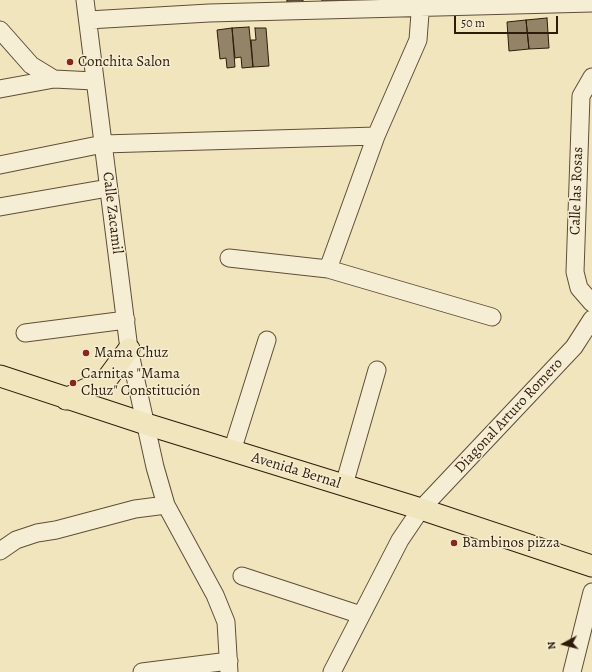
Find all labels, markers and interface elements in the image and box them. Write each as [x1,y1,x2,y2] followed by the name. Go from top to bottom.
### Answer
[456,8,560,34] scale bar
[461,15,485,31] text: 50 m
[78,53,170,71] place label: Conchita Salon
[65,57,75,67] marker: Conchita Salon
[566,147,588,235] street label: Calle las Rosas
[98,171,126,255] street label: Calle Zacamil
[94,344,168,362] place label: Mama Chuz
[81,348,91,358] marker: Mama Chuz
[451,355,567,477] street label: Diagonal Arturo Romero
[81,365,200,400] place label: Carnitas "Mama Chuz" Constitución
[68,378,78,388] marker: Carnitas "Mama Chuz" Constitución
[249,449,343,493] street label: Avenida Bernal
[462,534,560,552] place label: Bambinos pizza
[449,538,459,548] marker: Bambinos pizza
[544,624,584,664] north arrow
[544,641,560,650] text: N

